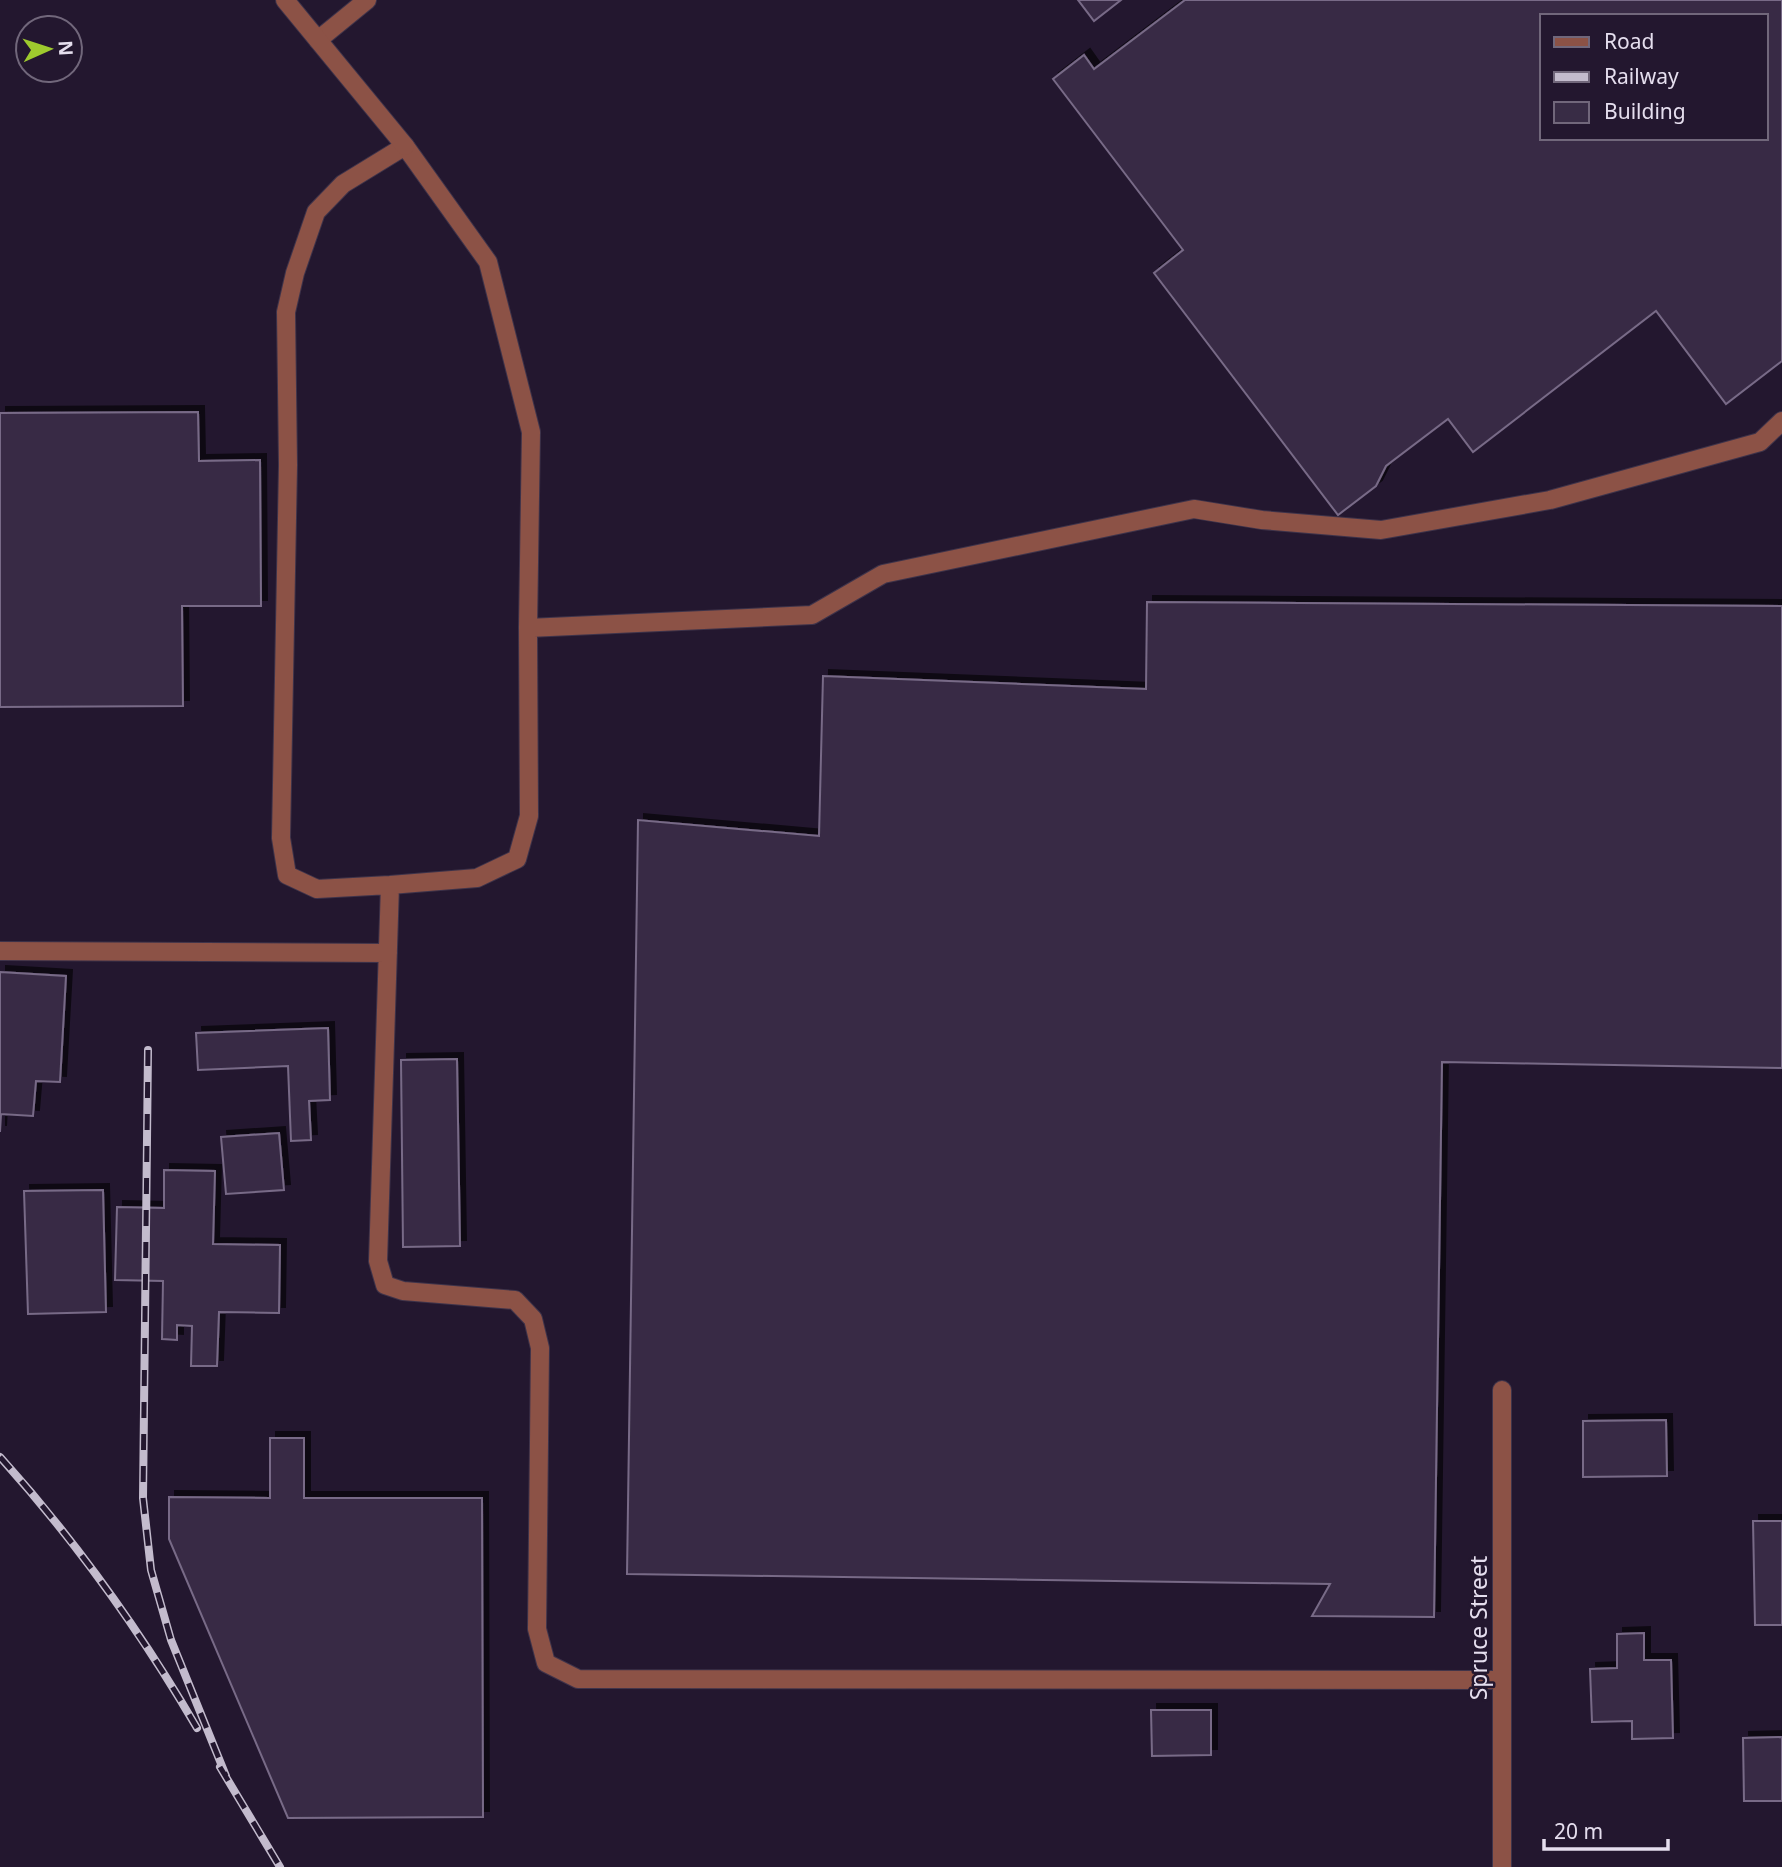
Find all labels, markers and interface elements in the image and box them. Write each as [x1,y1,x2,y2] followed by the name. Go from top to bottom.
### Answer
[14,14,84,84] north arrow
[1540,14,1768,140] legend
[1604,27,1654,55] text: Road
[53,40,79,57] text: N
[1604,62,1679,90] text: Railway
[1604,97,1686,125] text: Building
[1462,1556,1494,1700] street label: Spruce Street
[1544,1808,1668,1852] scale bar
[1554,1817,1603,1845] text: 20 m

